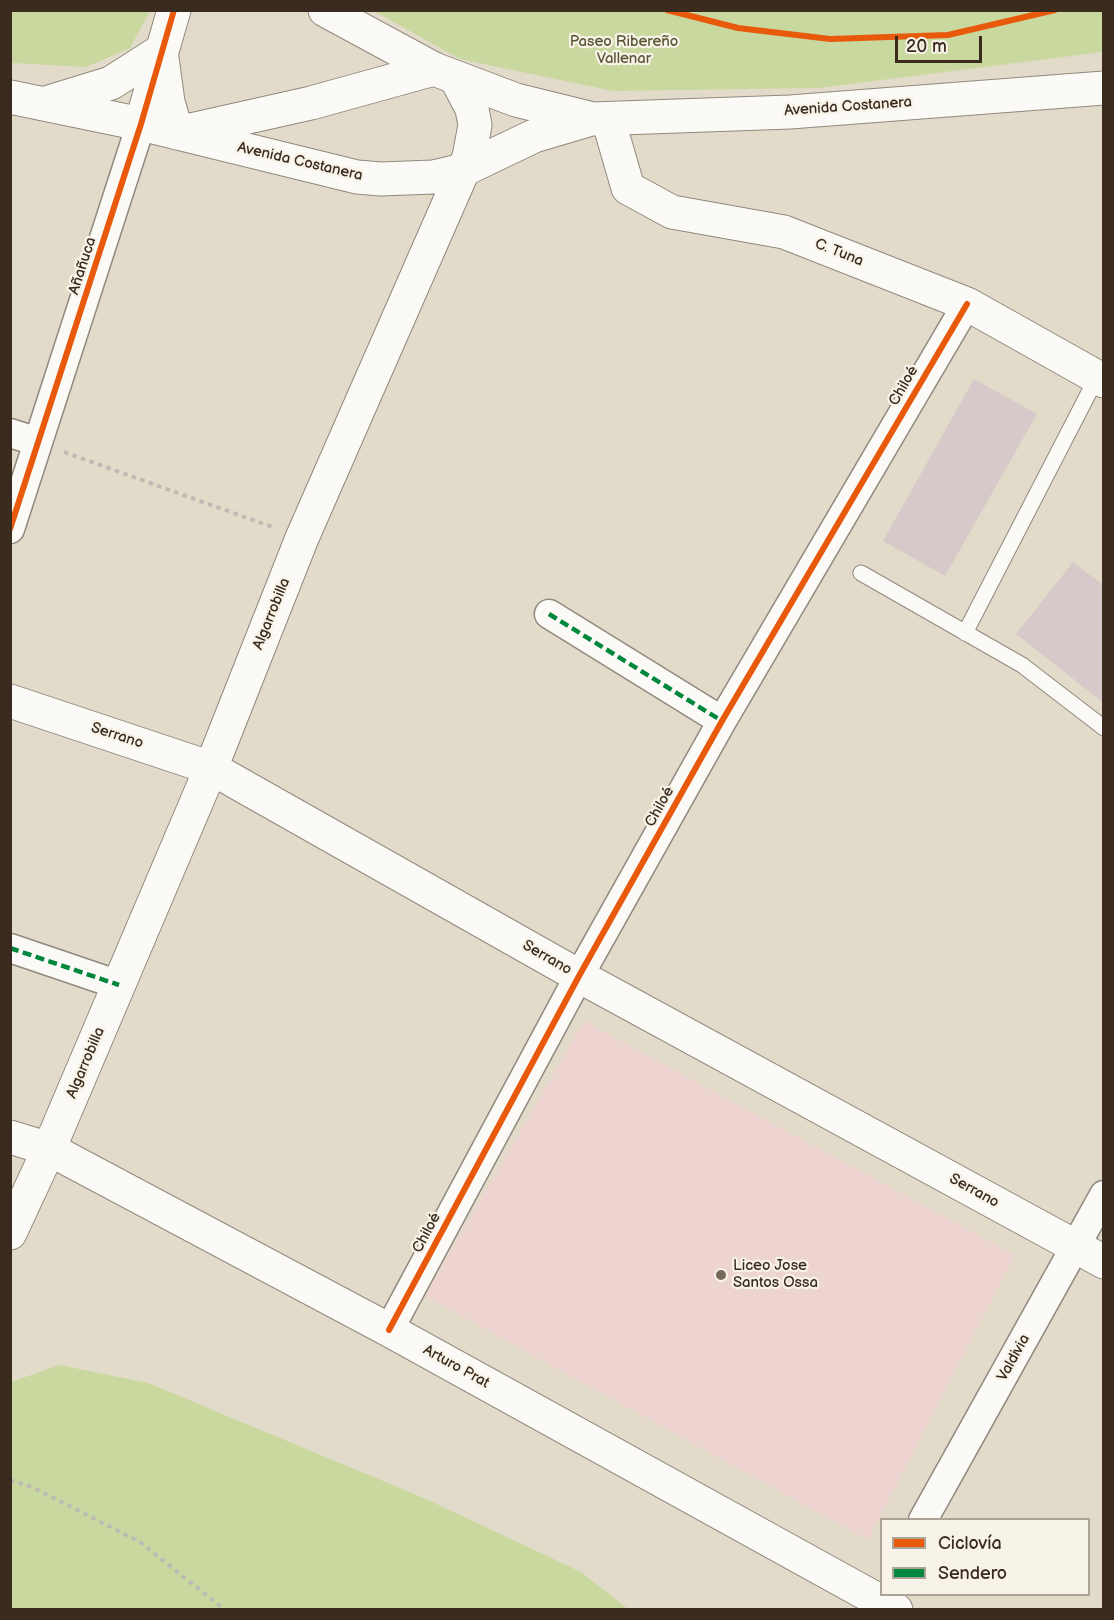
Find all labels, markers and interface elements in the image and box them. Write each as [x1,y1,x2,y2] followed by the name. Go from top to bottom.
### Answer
[898,24,985,62] scale bar
[570,33,678,68] park label: Paseo Ribereño Vallenar
[906,36,947,57] text: 20 m
[784,94,912,120] street label: Avenida Costanera
[236,139,364,185] street label: Avenida Costanera
[65,235,101,297] street label: Añañuca
[812,235,866,271] street label: C. Tuna
[885,363,923,409] street label: Chiloé
[249,576,295,652] street label: Algarrobilla
[89,719,145,753] street label: Serrano
[642,784,678,830] street label: Chiloé
[519,937,575,979] street label: Serrano
[63,1025,109,1101] street label: Algarrobilla
[946,1170,1002,1212] street label: Serrano
[409,1210,445,1256] street label: Chiloé
[733,1257,818,1292] place label: Liceo Jose Santos Ossa
[714,1268,728,1282] marker: Liceo Jose Santos Ossa
[994,1332,1034,1384] street label: Valdivia
[420,1341,492,1393] street label: Arturo Prat
[880,1518,1090,1596] legend
[938,1533,1002,1554] text: Ciclovía
[938,1563,1007,1584] text: Sendero

